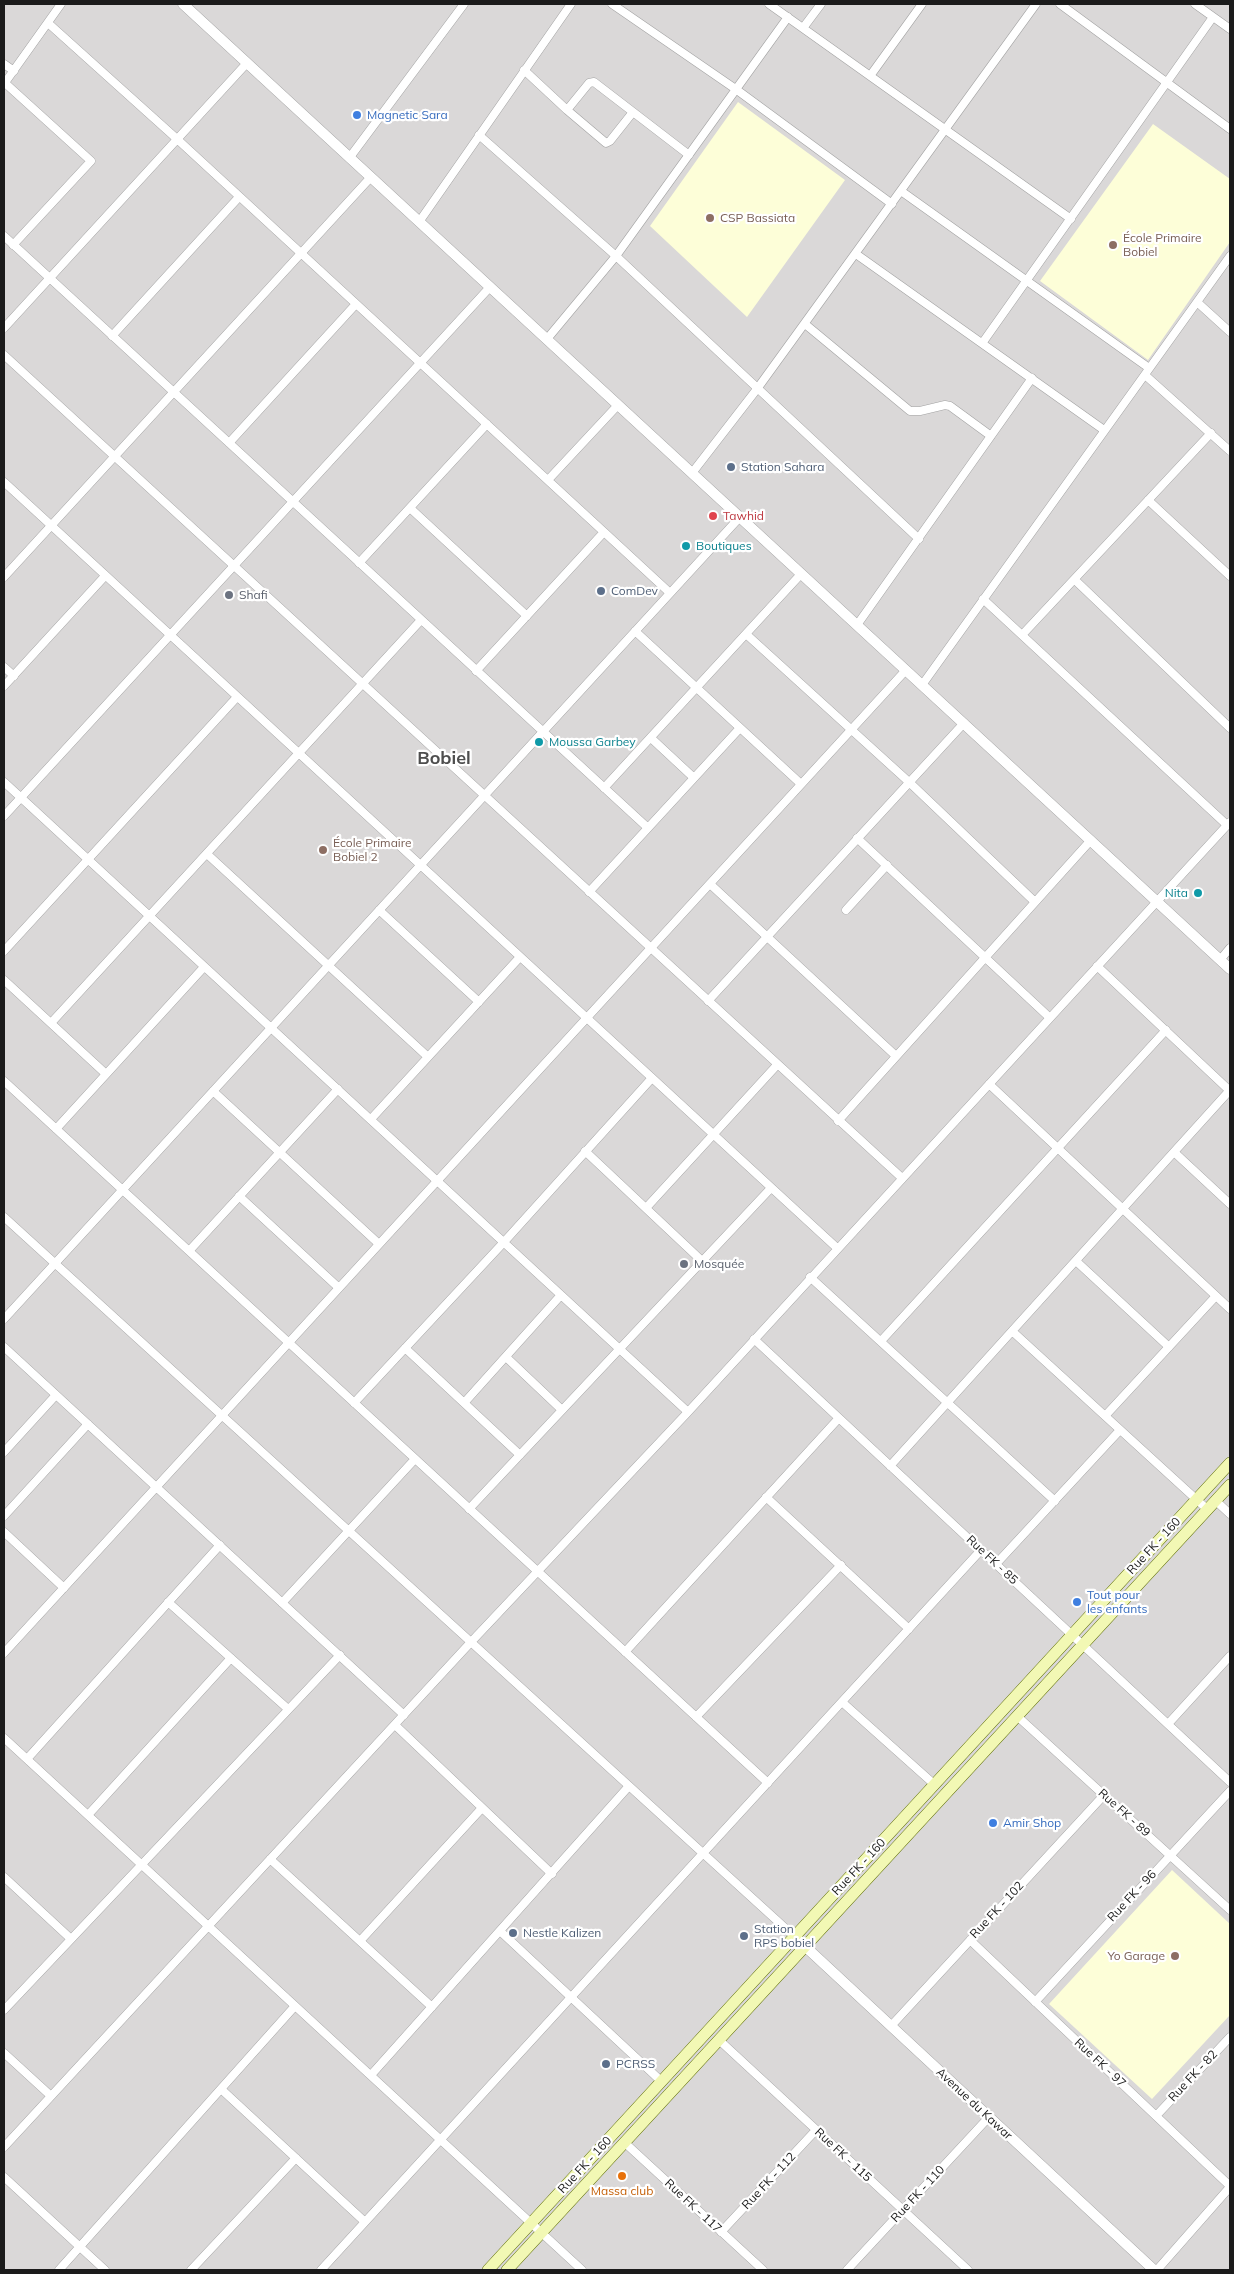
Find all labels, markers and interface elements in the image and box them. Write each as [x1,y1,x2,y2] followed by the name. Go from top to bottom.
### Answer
[367,108,448,122] place label: Magnetic Sara
[351,109,363,121] marker: Magnetic Sara
[720,211,795,225] place label: CSP Bassiata
[704,212,716,224] marker: CSP Bassiata
[1123,231,1201,259] place label: École Primaire Bobiel
[1107,239,1119,251] marker: École Primaire Bobiel
[741,460,824,474] place label: Station Sahara
[725,461,737,473] marker: Station Sahara
[723,509,764,523] place label: Tawhid
[707,510,719,522] marker: Tawhid
[696,539,752,553] place label: Boutiques
[680,540,692,552] marker: Boutiques
[611,584,658,598] place label: ComDev
[595,585,607,597] marker: ComDev
[239,588,268,602] place label: Shafi
[223,589,235,601] marker: Shafi
[549,735,636,749] place label: Moussa Garbey
[533,736,545,748] marker: Moussa Garbey
[417,748,471,770] district label: Bobiel
[333,836,411,864] place label: École Primaire Bobiel 2
[317,844,329,856] marker: École Primaire Bobiel 2
[1165,886,1188,900] place label: Nita
[1192,887,1204,899] marker: Nita
[694,1257,744,1271] place label: Mosquée
[678,1258,690,1270] marker: Mosquée
[1124,1515,1184,1577] street label: Rue FK - 160
[963,1533,1021,1587] street label: Rue FK - 85
[1087,1588,1147,1616] place label: Tout pour les enfants
[1071,1596,1083,1608] marker: Tout pour les enfants
[1095,1786,1153,1840] street label: Rue FK - 89
[1003,1816,1061,1830] place label: Amir Shop
[987,1817,999,1829] marker: Amir Shop
[829,1836,889,1898] street label: Rue FK - 160
[1105,1867,1159,1925] street label: Rue FK - 96
[967,1879,1027,1941] street label: Rue FK - 102
[754,1922,814,1950] place label: Station RPS bobiel
[523,1926,601,1940] place label: Nestle Kalizen
[507,1927,519,1939] marker: Nestle Kalizen
[738,1930,750,1942] marker: Station RPS bobiel
[1107,1949,1165,1963] place label: Yo Garage
[1169,1950,1181,1962] marker: Yo Garage
[1071,2036,1129,2090] street label: Rue FK - 97
[1166,2047,1220,2105] street label: Rue FK - 82
[616,2057,655,2071] place label: PCRSS
[600,2058,612,2070] marker: PCRSS
[933,2065,1015,2143] street label: Avenue du Kawar
[812,2125,874,2185] street label: Rue FK - 115
[555,2134,615,2196] street label: Rue FK - 160
[739,2150,799,2212] street label: Rue FK - 112
[888,2163,948,2225] street label: Rue FK - 110
[616,2170,628,2182] marker: Massa club
[662,2176,724,2236] street label: Rue FK - 117
[591,2184,653,2198] place label: Massa club

